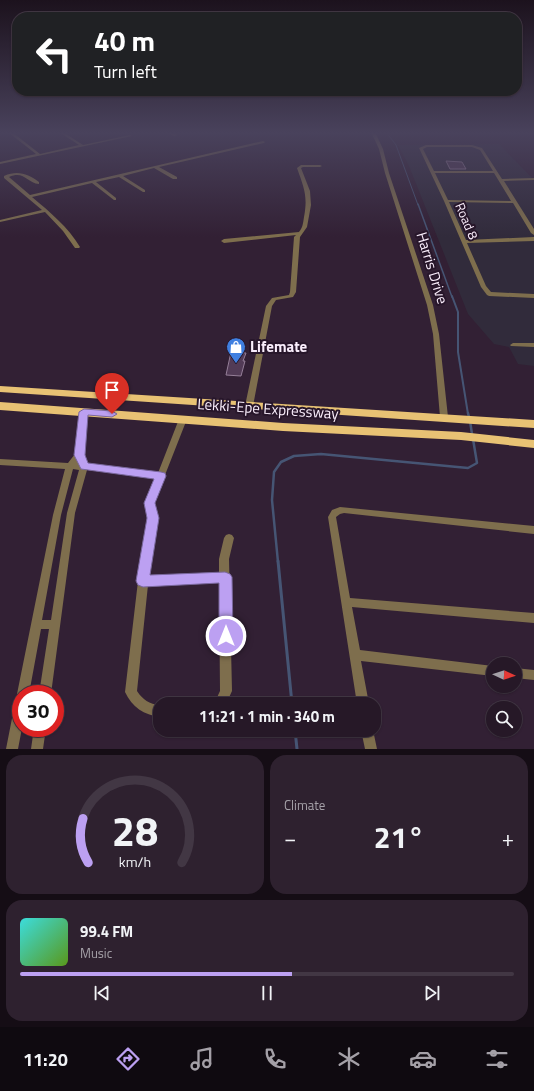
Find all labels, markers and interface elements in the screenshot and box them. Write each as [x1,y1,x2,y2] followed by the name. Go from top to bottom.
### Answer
[94,19,155,62] text: 40 m
[28,28,80,80] icon: left
[94,58,157,85] text: Turn left
[450,199,484,243] street label: Road 8
[411,229,454,307] street label: Harris Drive
[250,335,308,358] place label: Lifemate
[225,336,247,364] shop icon: Lifemate
[95,373,129,414] pin
[101,379,123,401] icon: arrive
[197,392,339,425] street label: Lekki-Epe Expressway
[205,615,247,657] position arrow
[486,657,522,693] north arrow
[486,657,522,737] map controls
[12,685,64,737] speed limit sign: 30
[486,701,522,737] button: search
[199,705,335,728] text: 11:21 · 1 min · 340 m
[284,795,325,815] text: Climate
[112,798,158,861] text: 28
[374,814,424,860] text: 21°
[284,821,296,855] text: −
[502,821,514,855] text: +
[119,850,151,872] text: km/h
[80,920,133,943] text: 99.4 FM
[80,943,112,963] text: Music
[91,982,113,1004] icon: previous
[256,982,278,1004] icon: pause
[421,982,443,1004] icon: next
[114,1045,142,1073] icon: directions
[188,1045,216,1073] icon: music
[261,1045,289,1073] icon: phone
[335,1045,363,1073] icon: climate
[409,1045,437,1073] icon: car
[483,1045,511,1073] icon: filters
[23,1046,68,1073] text: 11:20

